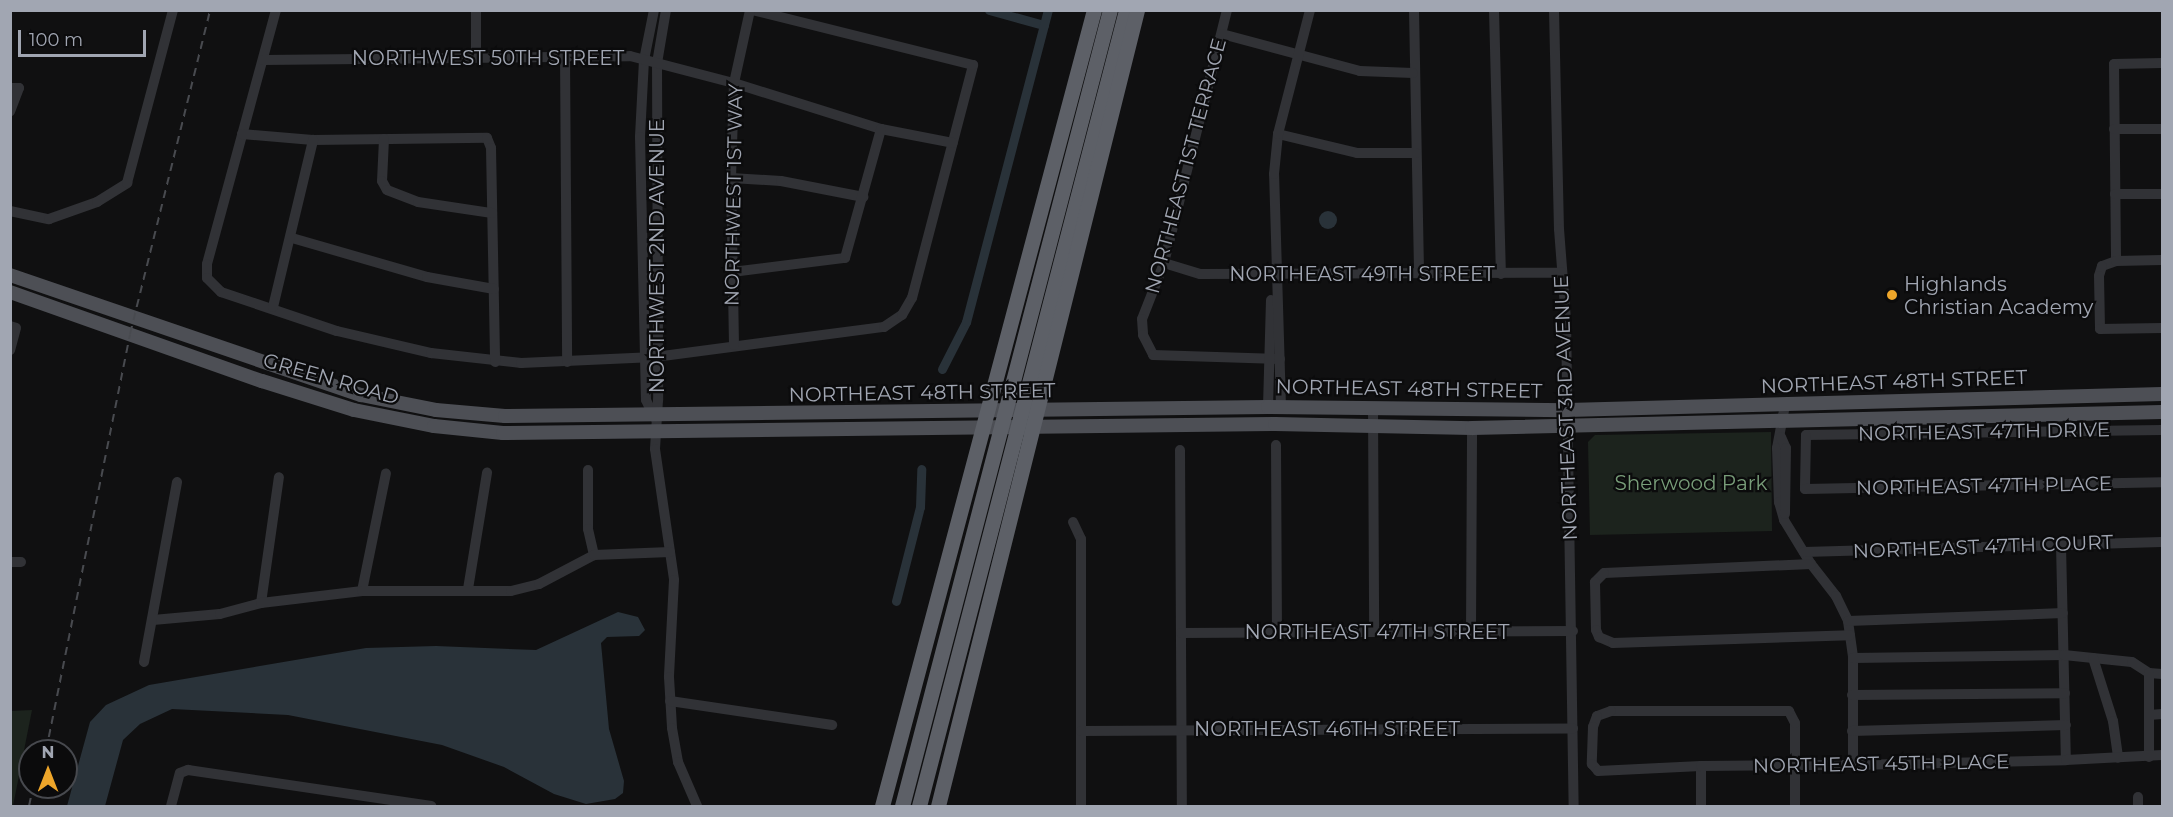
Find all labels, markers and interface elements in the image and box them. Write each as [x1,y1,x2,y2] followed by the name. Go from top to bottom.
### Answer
[21,18,148,56] scale bar
[29,29,83,51] text: 100 m
[1140,36,1232,296] street label: NORTHEAST 1ST TERRACE
[352,46,624,70] street label: NORTHWEST 50TH STREET
[720,84,748,306] street label: NORTHWEST 1ST WAY
[645,119,669,393] street label: NORTHWEST 2ND AVENUE
[1229,262,1495,286] street label: NORTHEAST 49TH STREET
[1904,272,2093,319] place label: Highlands Christian Academy
[1549,275,1583,541] street label: NORTHEAST 3RD AVENUE
[1885,288,1899,302] marker: Highlands Christian Academy
[260,348,402,410] street label: GREEN ROAD
[1760,365,2028,399] street label: NORTHEAST 48TH STREET
[1275,375,1543,403] street label: NORTHEAST 48TH STREET
[788,379,1056,407] street label: NORTHEAST 48TH STREET
[1858,418,2110,446] street label: NORTHEAST 47TH DRIVE
[1614,471,1768,495] park label: Sherwood Park
[1856,472,2112,500] street label: NORTHEAST 47TH PLACE
[1852,530,2114,564] street label: NORTHEAST 47TH COURT
[1245,620,1509,644] street label: NORTHEAST 47TH STREET
[1194,717,1460,741] street label: NORTHEAST 46TH STREET
[18,739,78,799] north arrow
[42,743,54,762] text: N
[1753,750,2009,778] street label: NORTHEAST 45TH PLACE

